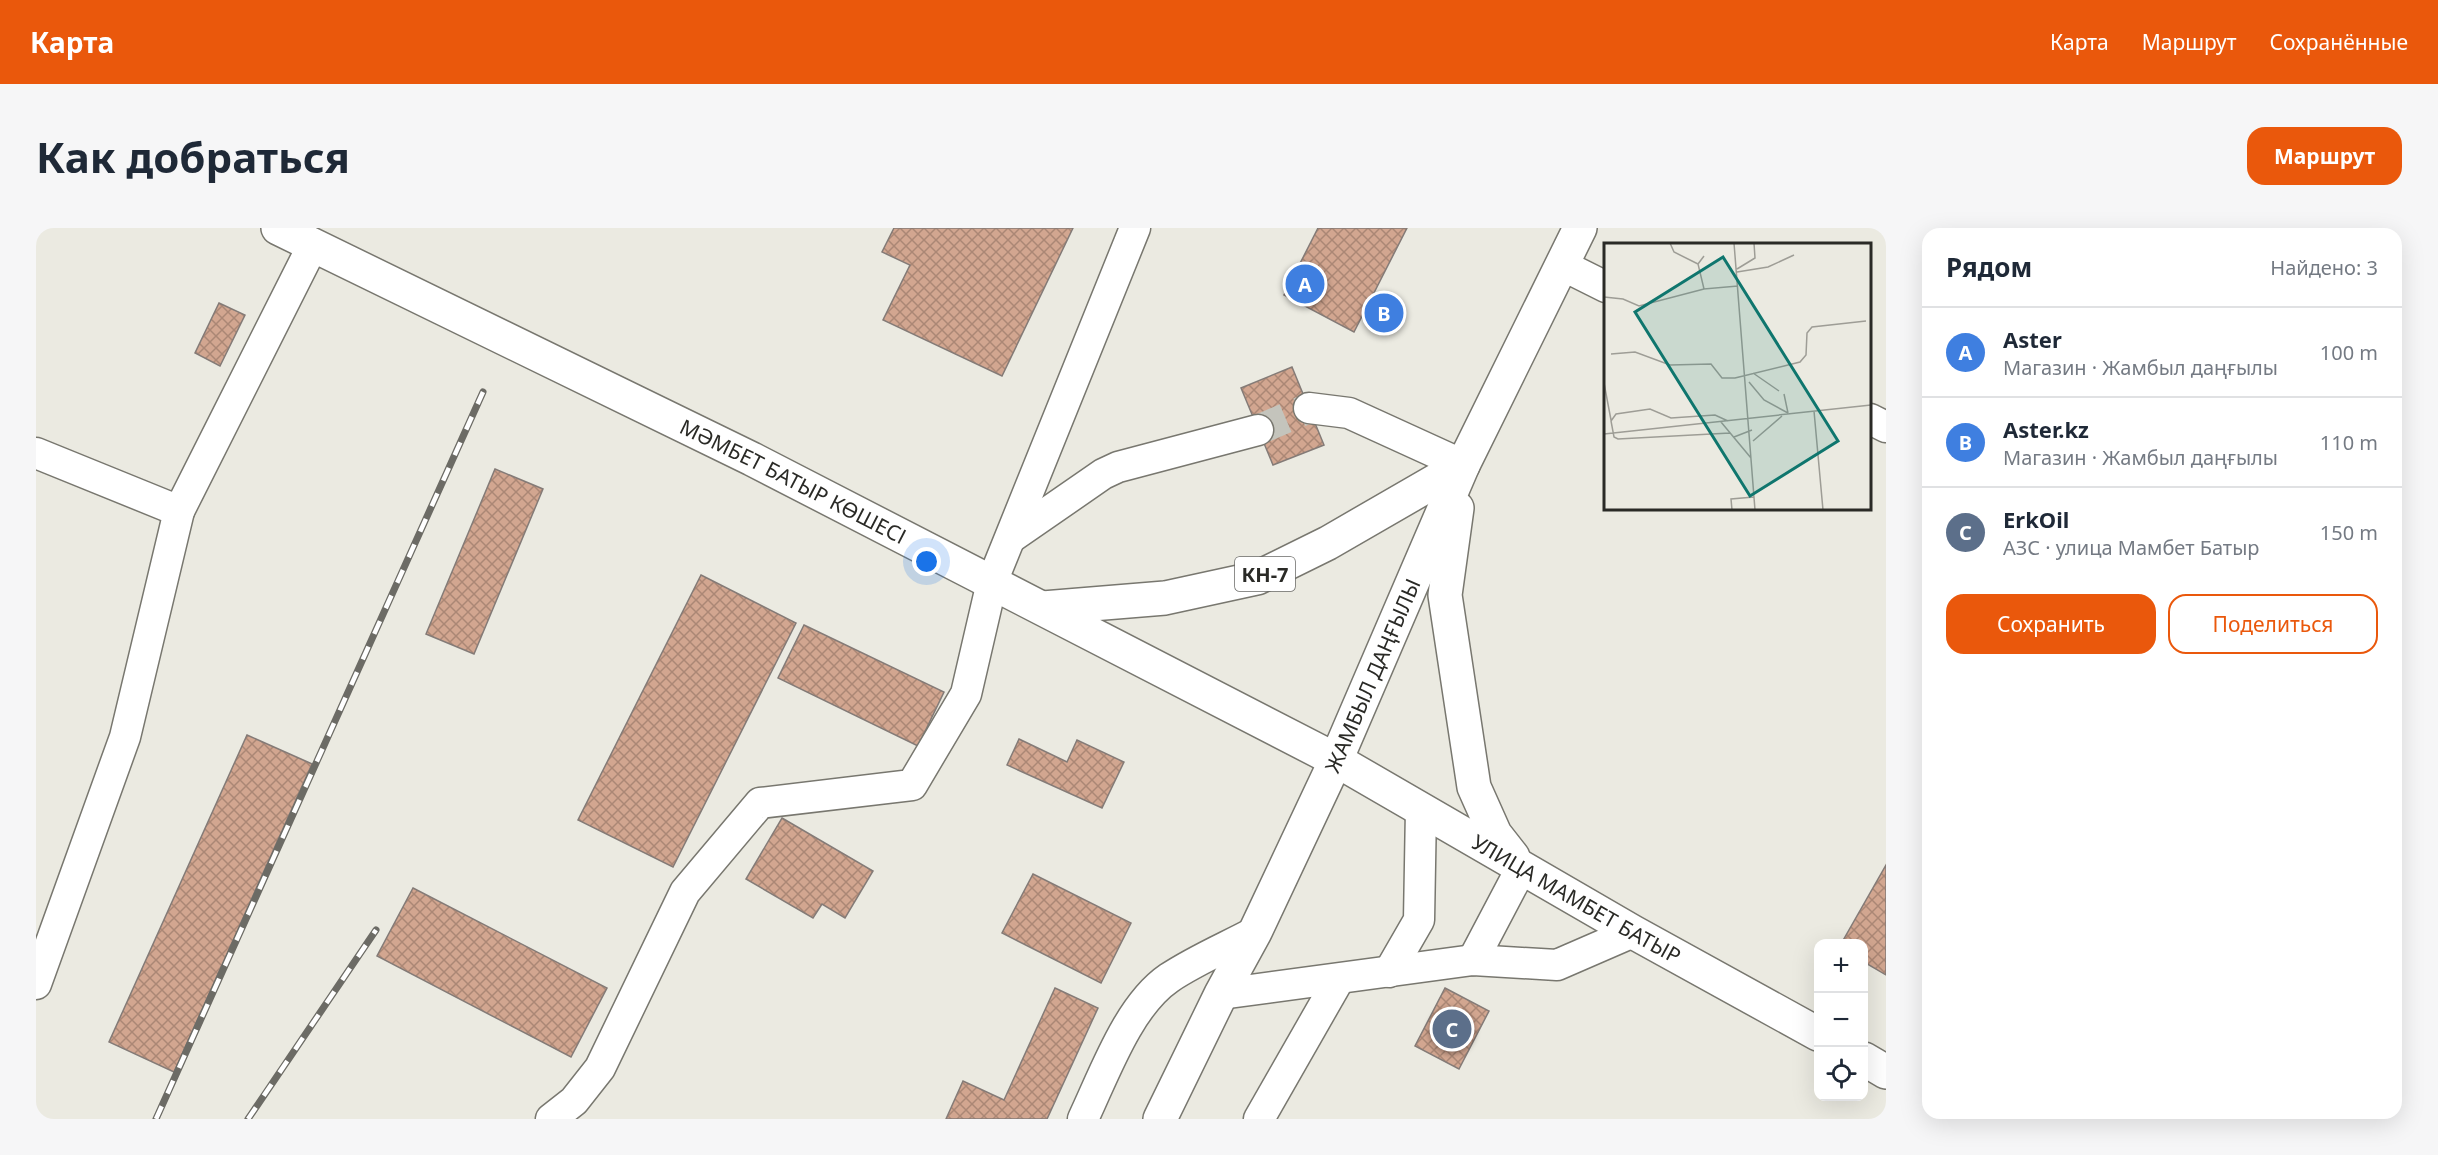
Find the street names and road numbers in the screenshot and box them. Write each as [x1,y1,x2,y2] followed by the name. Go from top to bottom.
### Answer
[675,412,911,550] street label: МӘМБЕТ БАТЫР КӨШЕСІ
[1235,557,1295,591] road number: КН-7
[1318,574,1426,777] street label: ЖАМБЫЛ ДАҢҒЫЛЫ
[1467,828,1686,970] street label: УЛИЦА МАМБЕТ БАТЫР

